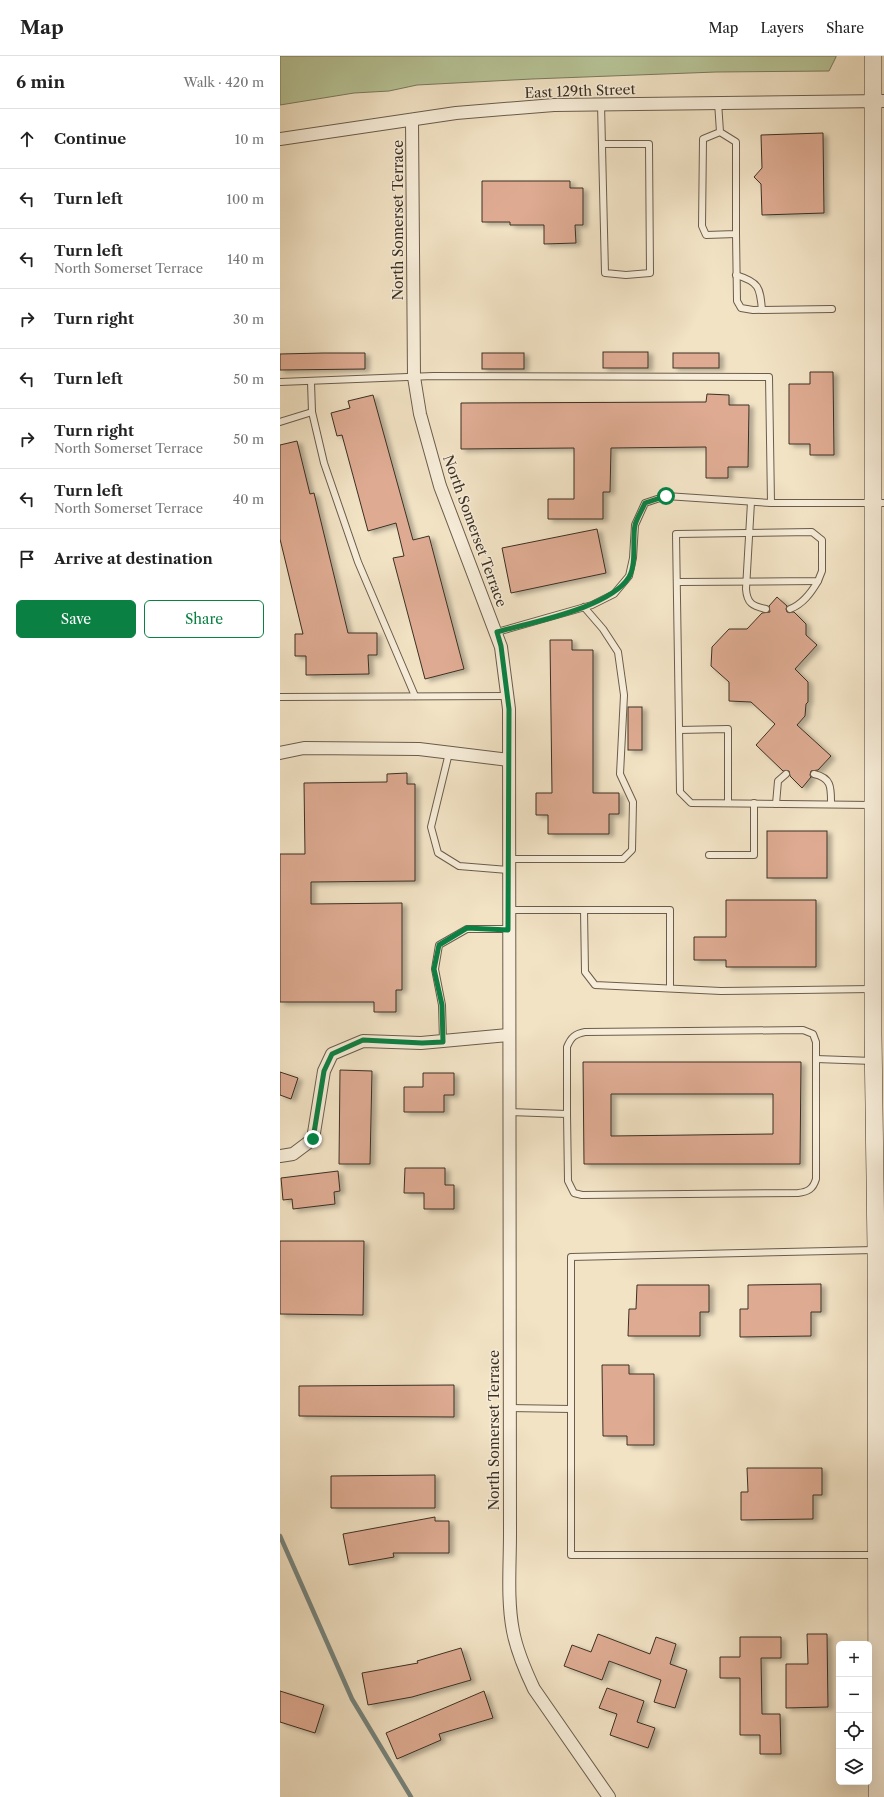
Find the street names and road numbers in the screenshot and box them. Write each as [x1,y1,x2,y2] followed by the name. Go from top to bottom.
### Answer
[524,80,636,102] street label: East 129th Street
[389,140,407,300] street label: North Somerset Terrace
[439,453,511,610] street label: North Somerset Terrace
[485,1350,503,1510] street label: North Somerset Terrace

